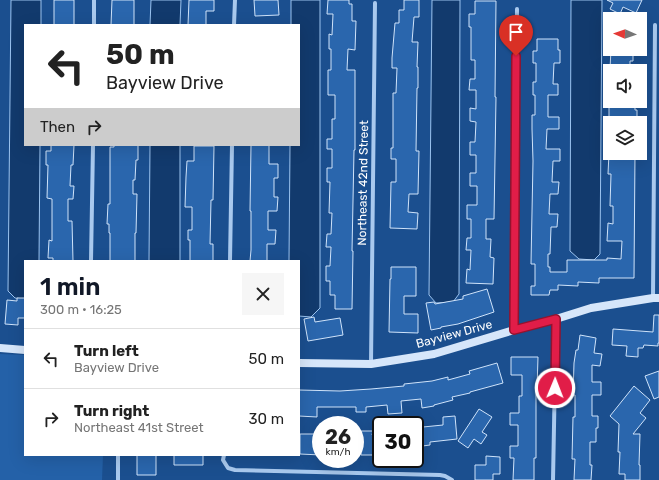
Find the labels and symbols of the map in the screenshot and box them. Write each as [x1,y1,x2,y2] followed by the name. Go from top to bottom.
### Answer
[603,12,647,56] north arrow
[499,15,533,56] pin
[355,120,371,246] street label: Northeast 42nd Street
[414,317,494,351] street label: Bayview Drive
[534,367,576,409] position arrow
[372,416,424,468] speed limit sign: 30

